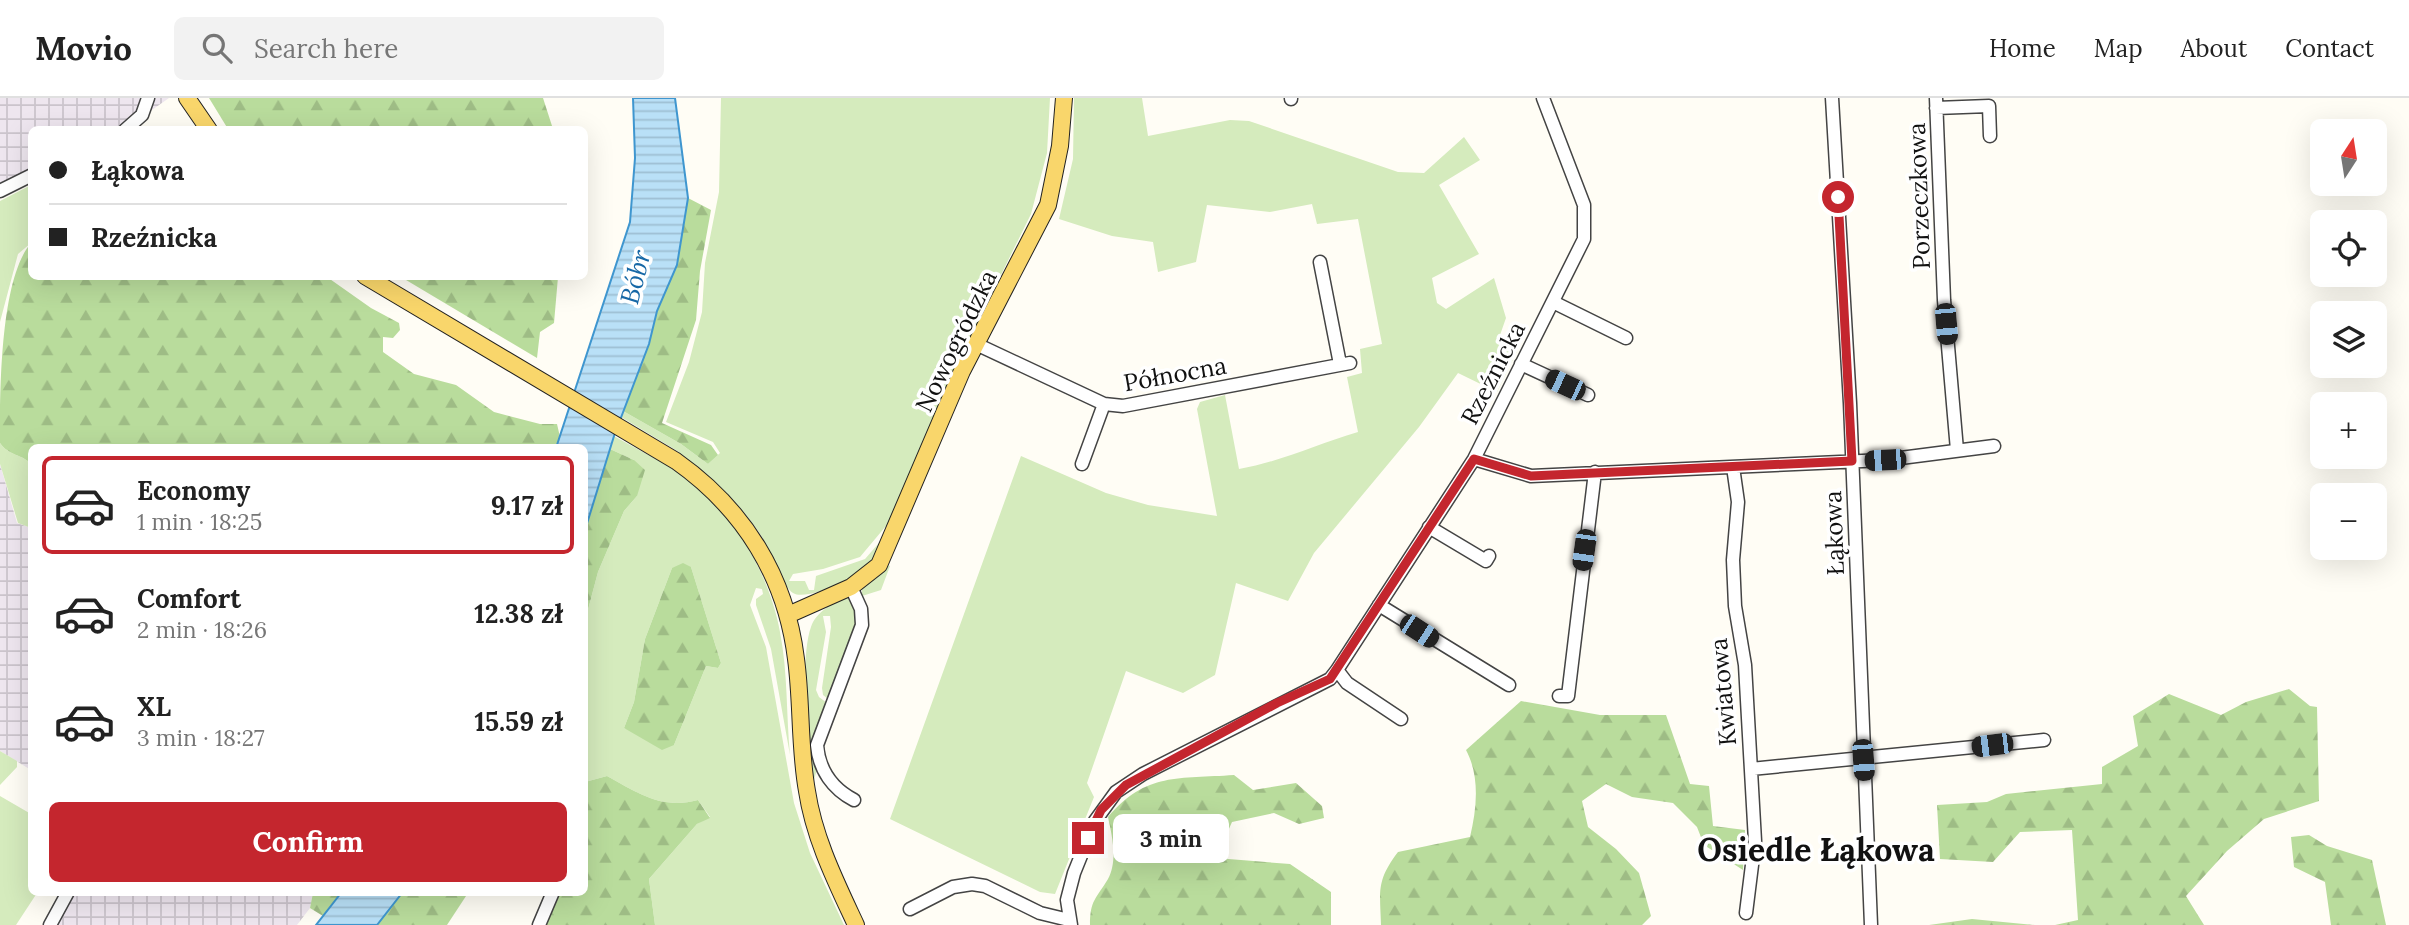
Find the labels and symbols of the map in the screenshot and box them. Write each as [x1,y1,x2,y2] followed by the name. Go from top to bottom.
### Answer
[2310,119,2387,196] north arrow
[1901,122,1937,270] street label: Porzeczkowa
[1822,181,1854,213] route start
[612,246,658,308] water label: Bóbr
[908,265,1004,417] street label: Nowogródzka
[1934,302,1959,346] car
[1454,316,1532,430] street label: Rzeźnicka
[1121,350,1229,398] street label: Północna
[1542,367,1589,403] car
[1864,448,1907,472] car
[1817,490,1851,576] street label: Łąkowa
[1571,528,1598,572] car
[1396,611,1443,651] car
[1703,637,1743,747] street label: Kwiatowa
[1970,732,2015,758] car
[1852,738,1875,782] car
[1112,814,1228,862] callout: 3 min
[1072,822,1104,854] route end
[1697,829,1935,870] district label: Osiedle Łąkowa

